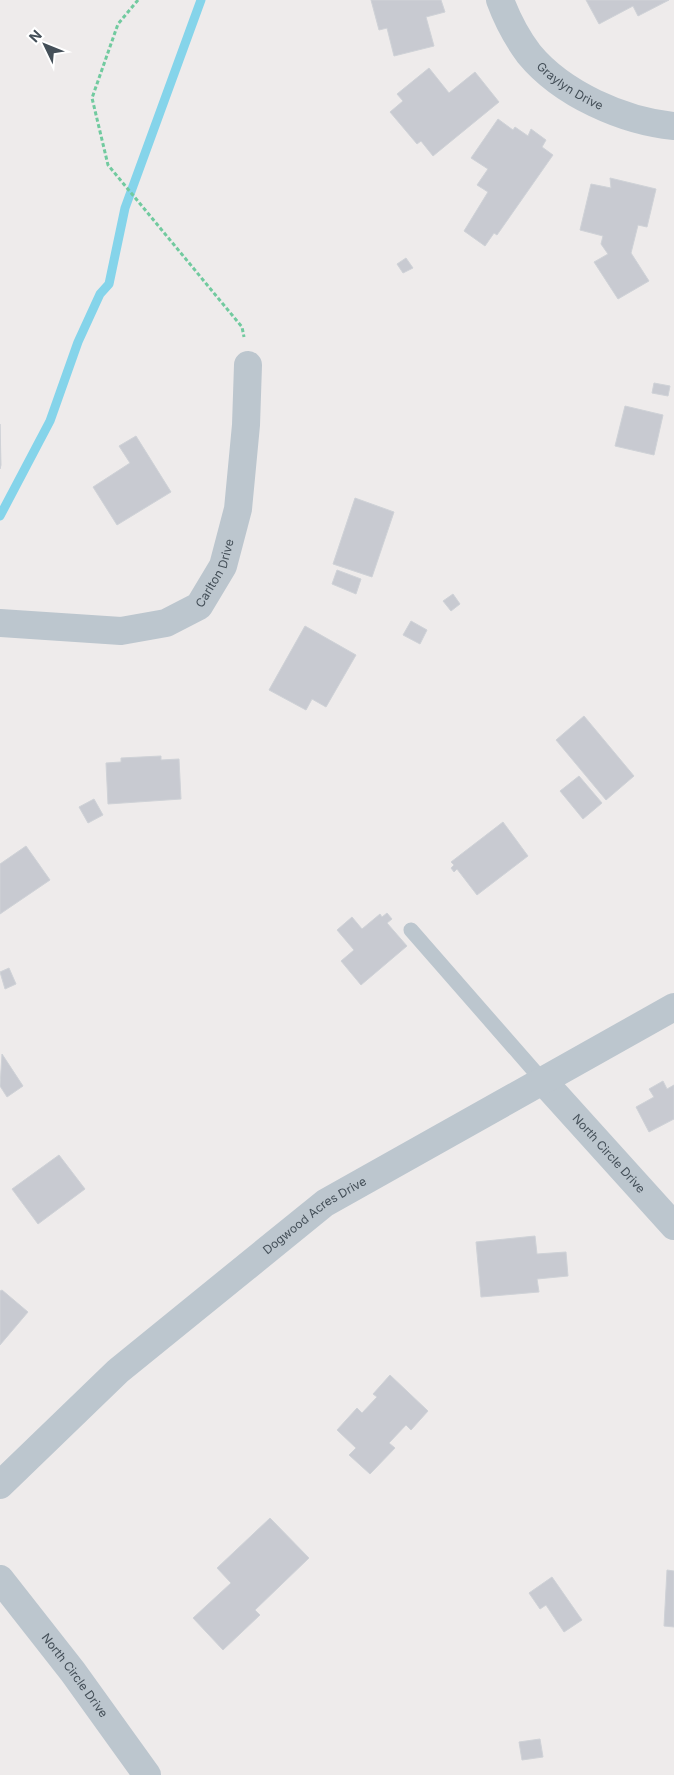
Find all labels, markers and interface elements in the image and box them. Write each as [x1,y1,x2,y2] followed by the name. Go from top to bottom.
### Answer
[20,20,70,70] north arrow
[25,26,45,45] text: N
[534,59,606,113] street label: Graylyn Drive
[192,537,237,610] street label: Carlton Drive
[570,1111,649,1196] street label: North Circle Drive
[260,1173,369,1257] street label: Dogwood Acres Drive
[39,1630,111,1720] street label: North Circle Drive

